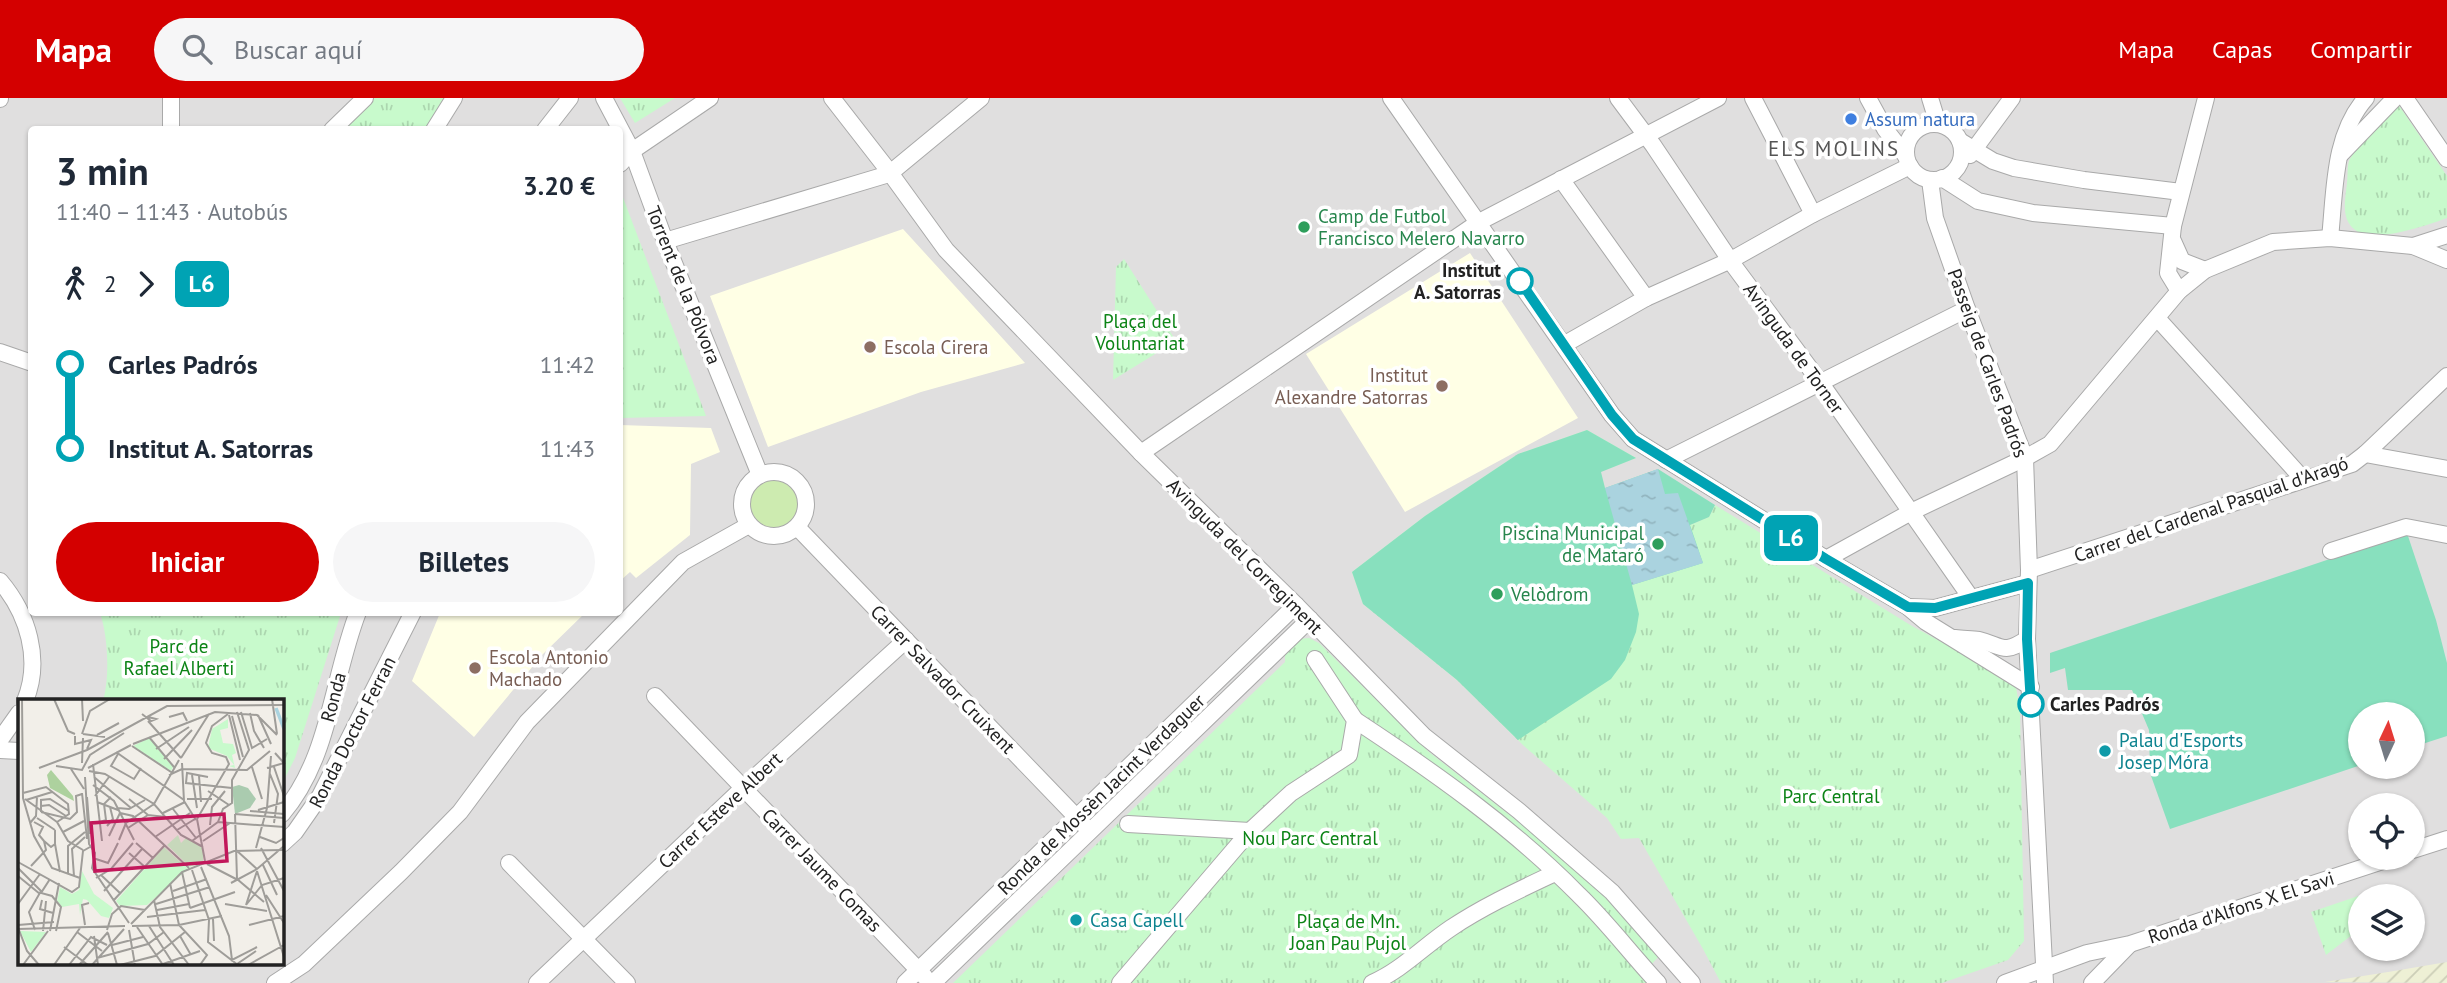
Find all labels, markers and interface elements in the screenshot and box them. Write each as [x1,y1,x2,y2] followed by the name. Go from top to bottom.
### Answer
[154,18,644,81] search box
[35,28,112,71] text: Mapa
[178,30,216,68] icon: search
[234,33,362,66] text: Buscar aquí
[2118,34,2174,65] text: Mapa
[2212,34,2272,65] text: Capas
[2310,34,2412,65] text: Compartir
[1865,107,1975,131] place label: Assum natura
[1843,111,1859,127] marker: Assum natura
[1768,135,1900,162] district label: ELS MOLINS
[56,146,149,195] text: 3 min
[523,169,595,202] text: 3.20 €
[56,197,288,226] text: 11:40 – 11:43 · Autobús
[641,202,727,368] street label: Torrent de la Pólvora
[1318,204,1525,250] place label: Camp de Futbol Francisco Melero Navarro
[1296,219,1312,235] marker: Camp de Futbol Francisco Melero Navarro
[1414,258,1501,304] place label: Institut A. Satorras
[56,265,94,303] icon: walk
[127,265,165,303] icon: forward
[1943,265,2033,461] street label: Passeig de Carles Padrós
[189,268,215,299] text: L6
[1507,268,1533,294] marker: Institut A. Satorras
[104,269,117,298] text: 2
[1738,278,1850,419] street label: Avinguda de Torner
[1094,309,1185,355] park label: Plaça del Voluntariat
[884,335,988,359] place label: Escola Cirera
[862,339,878,355] marker: Escola Cirera
[108,348,258,381] text: Carles Padrós
[540,350,595,379] text: 11:42
[1275,363,1429,409] place label: Institut Alexandre Satorras
[1434,378,1450,394] marker: Institut Alexandre Satorras
[108,432,313,465] text: Institut A. Satorras
[540,434,595,463] text: 11:43
[2071,451,2351,567] street label: Carrer del Cardenal Pasqual d'Aragó
[1162,473,1328,639] street label: Avinguda del Corregiment
[1760,515,1823,561] line badge: L6
[1502,521,1644,567] place label: Piscina Municipal de Mataró
[56,522,319,602] button: Iniciar
[333,522,595,602] button: Billetes
[1778,522,1804,553] text: L6
[1650,536,1666,552] marker: Piscina Municipal de Mataró
[1510,582,1588,606] place label: Velòdrom
[1489,586,1505,602] marker: Velòdrom
[866,600,1021,759] street label: Carrer Salvador Cruixent
[124,634,234,680] park label: Parc de Rafael Alberti
[489,645,609,691] place label: Escola Antonio Machado
[303,652,401,812] street label: Ronda Doctor Ferran
[467,660,483,676] marker: Escola Antonio Machado
[315,669,351,725] street label: Ronda
[992,688,1210,900] street label: Ronda de Mossèn Jacint Verdaguer
[2018,691,2044,717] marker: Carles Padrós
[2050,692,2159,716] place label: Carles Padrós
[18,699,284,965] inset map
[2348,702,2426,779] north arrow
[2348,702,2425,961] map controls
[2118,728,2243,774] place label: Palau d'Esports Josep Móra
[2097,743,2113,759] marker: Palau d'Esports Josep Móra
[653,746,787,874] street label: Carrer Esteve Albert
[1782,784,1880,808] park label: Parc Central
[2348,793,2425,870] button: locate
[757,803,887,937] street label: Carrer Jaume Comas
[1242,826,1378,850] park label: Nou Parc Central
[2145,866,2337,948] street label: Ronda d'Alfons X El Savi
[2348,884,2425,961] button: layers
[1090,908,1184,932] place label: Casa Capell
[1289,909,1407,955] park label: Plaça de Mn. Joan Pau Pujol
[1068,912,1084,928] marker: Casa Capell

